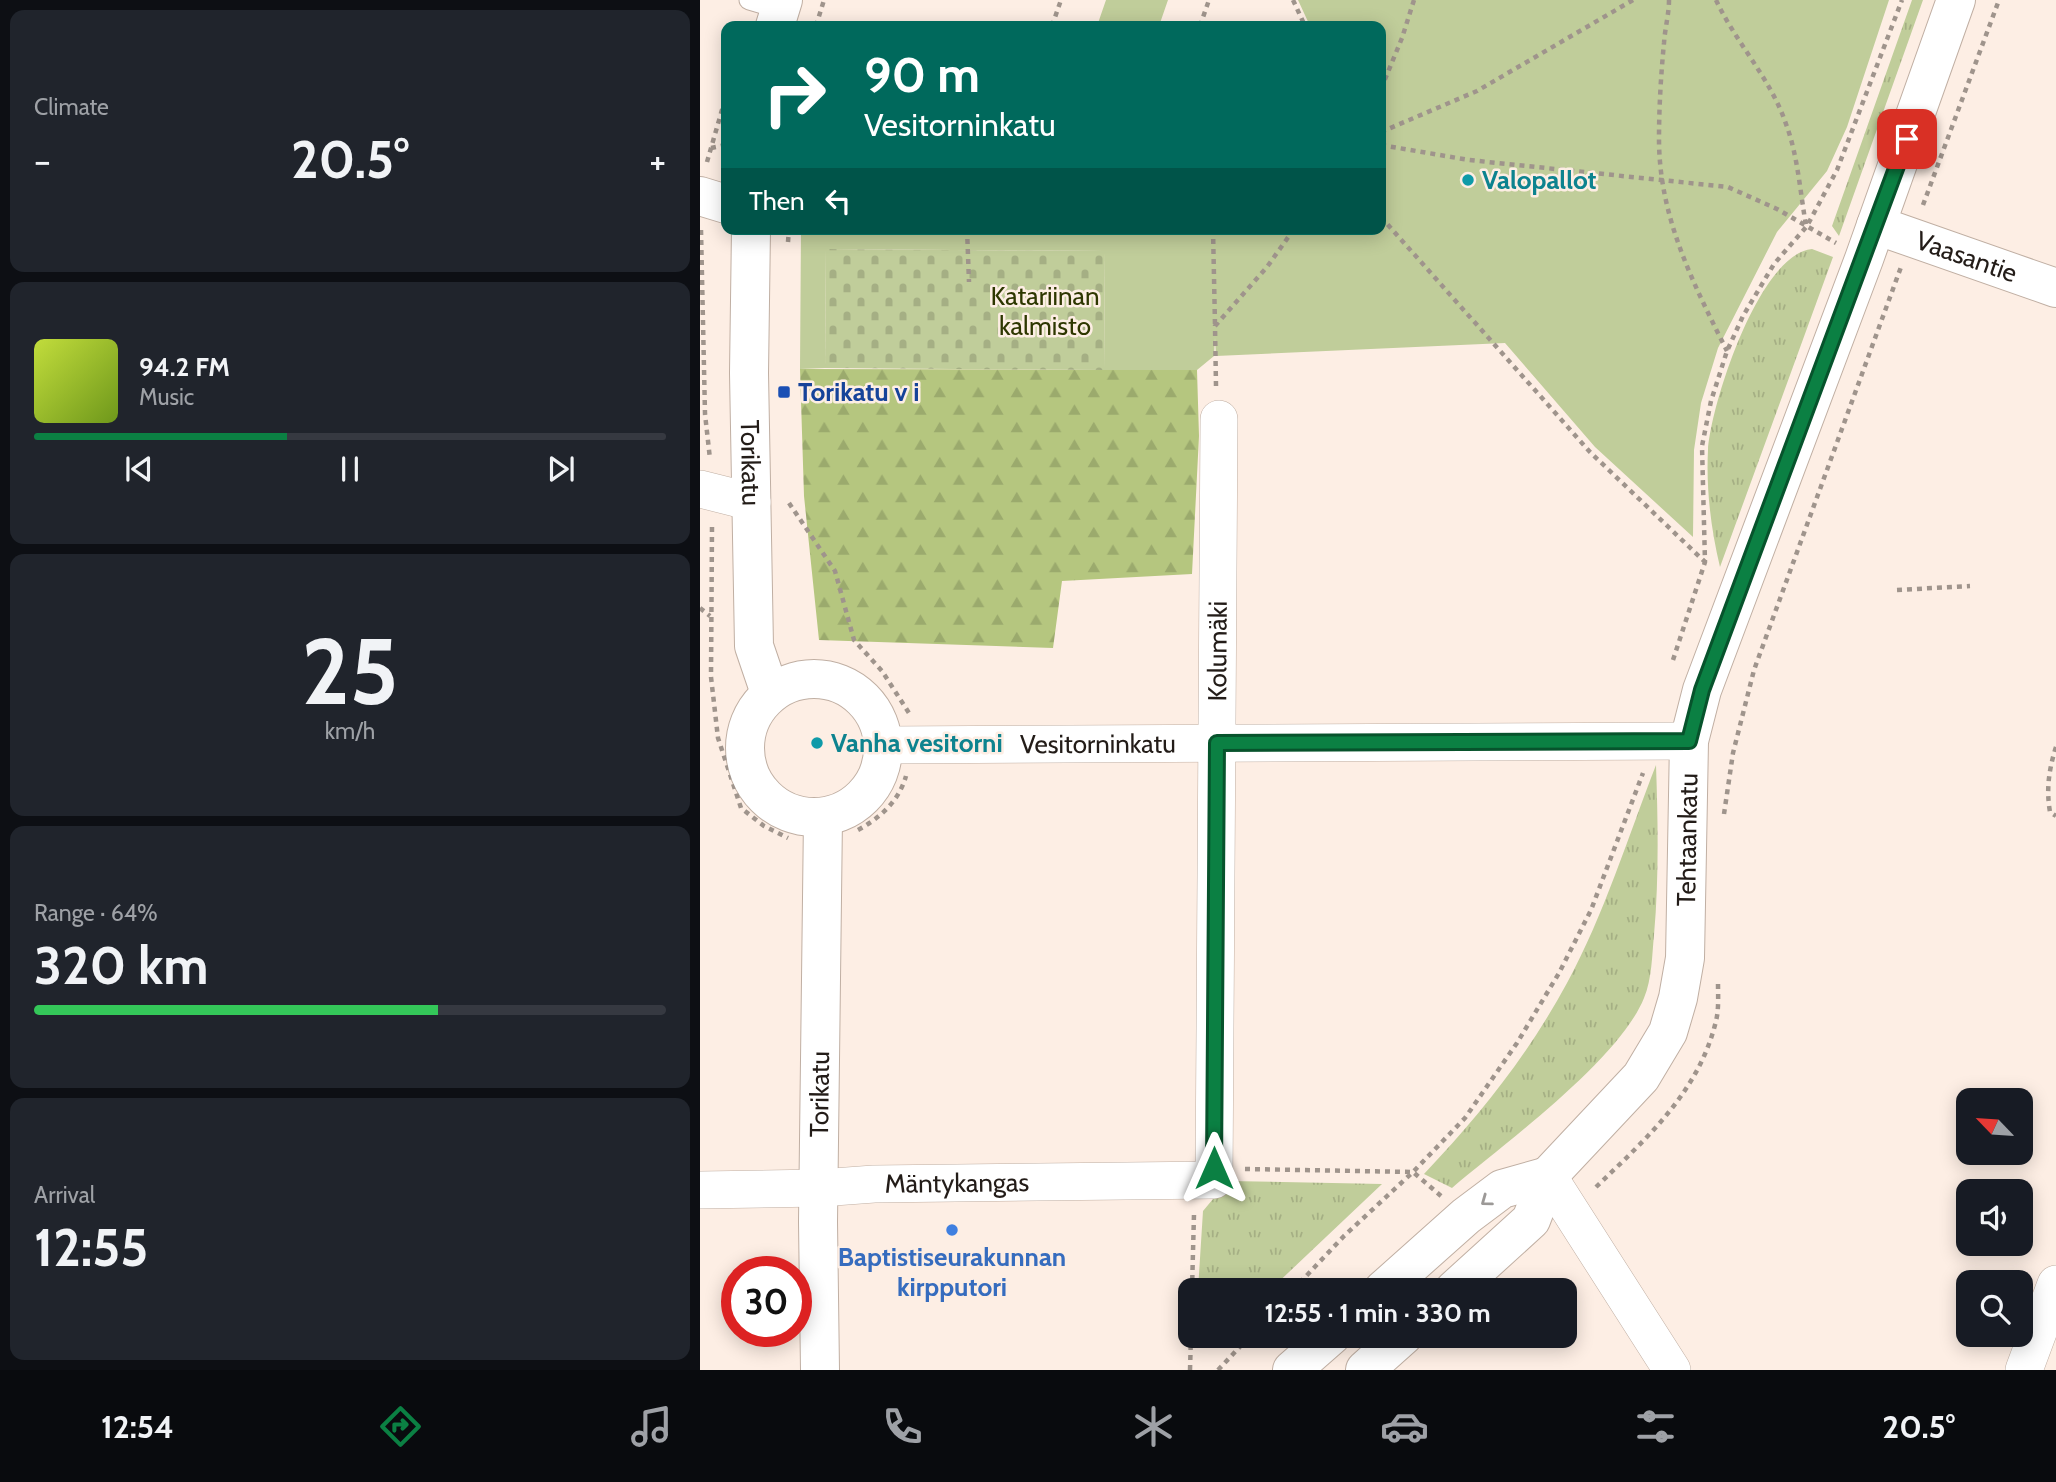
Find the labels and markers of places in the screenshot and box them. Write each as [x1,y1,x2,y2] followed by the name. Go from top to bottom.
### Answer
[1877,109,1937,169] pin
[1482,164,1597,196] place label: Valopallot
[1460,172,1476,188] marker: Valopallot
[798,376,920,408] place label: Torikatu v i
[776,384,792,400] marker: Torikatu v i
[831,727,1003,759] place label: Vanha vesitorni
[809,735,825,751] marker: Vanha vesitorni
[944,1222,960,1238] marker: Baptistiseurakunnan kirpputori
[838,1241,1066,1303] place label: Baptistiseurakunnan kirpputori

